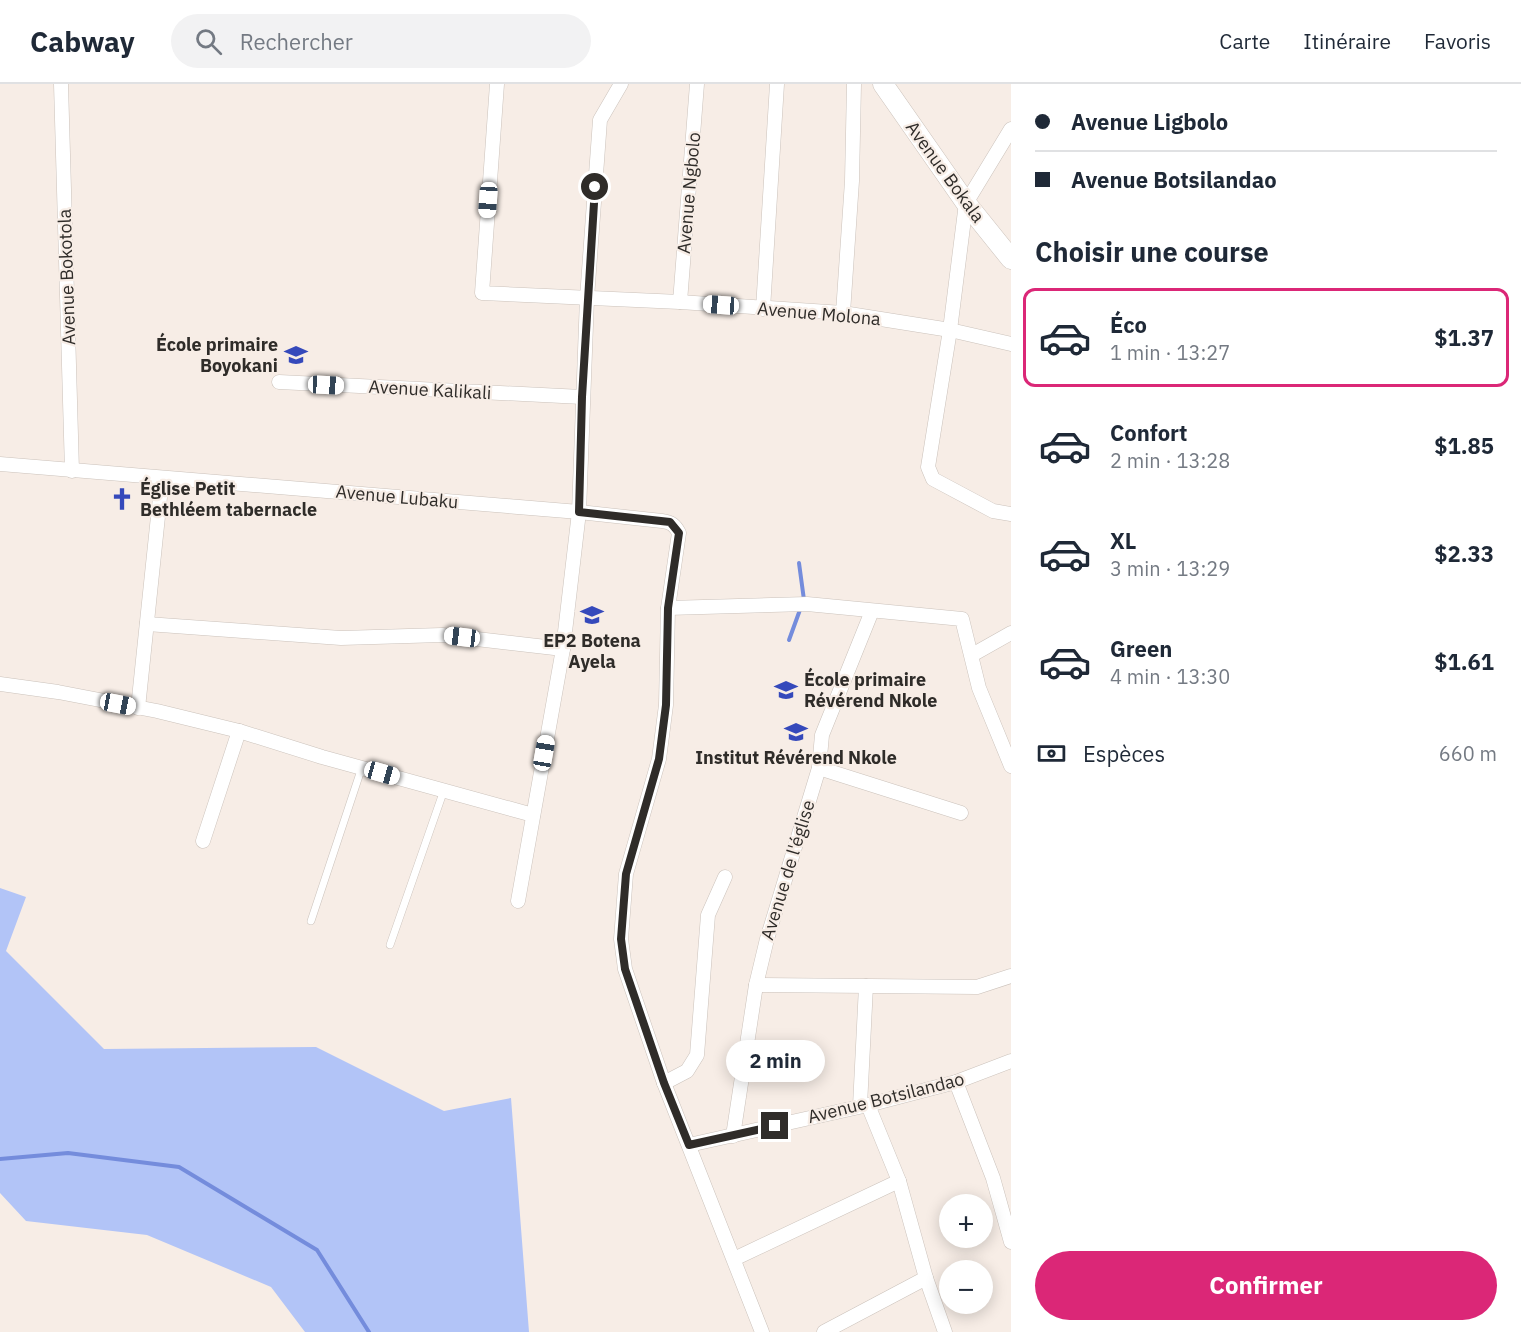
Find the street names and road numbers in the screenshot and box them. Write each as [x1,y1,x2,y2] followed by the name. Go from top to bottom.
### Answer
[901,117,990,227] street label: Avenue Bokala
[672,131,705,255] street label: Avenue Ngbolo
[53,208,80,346] street label: Avenue Bokotola
[756,297,882,330] street label: Avenue Molona
[368,375,492,404] street label: Avenue Kalikali
[335,480,459,513] street label: Avenue Lubaku
[755,797,820,943] street label: Avenue de l'église
[805,1067,967,1128] street label: Avenue Botsilandao

